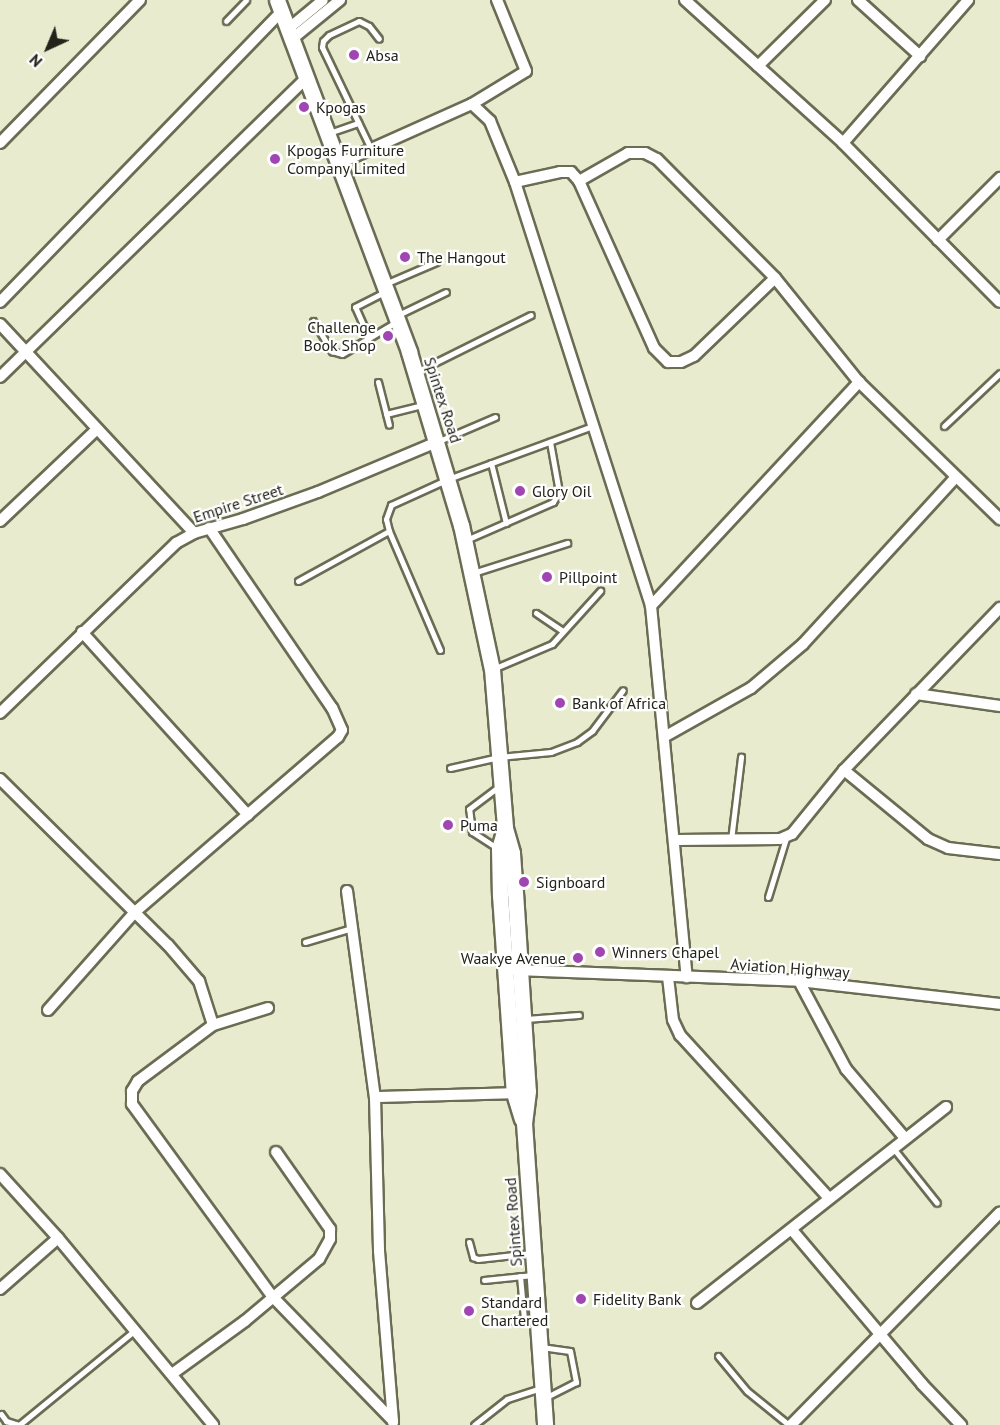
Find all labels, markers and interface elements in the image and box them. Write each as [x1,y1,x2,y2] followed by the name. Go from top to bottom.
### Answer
[18,18,78,78] north arrow
[366,45,399,65] place label: Absa
[347,48,361,62] marker: Absa
[25,50,46,72] text: N
[316,97,366,117] place label: Kpogas
[297,100,311,114] marker: Kpogas
[287,140,406,178] place label: Kpogas Furniture Company Limited
[268,152,282,166] marker: Kpogas Furniture Company Limited
[417,247,506,267] place label: The Hangout
[398,250,412,264] marker: The Hangout
[303,317,376,355] place label: Challenge Book Shop
[381,329,395,343] marker: Challenge Book Shop
[420,354,466,446] street label: Spintex Road
[191,479,285,527] street label: Empire Street
[532,481,592,501] place label: Glory Oil
[513,484,527,498] marker: Glory Oil
[559,567,617,587] place label: Pillpoint
[540,570,554,584] marker: Pillpoint
[572,693,667,713] place label: Bank of Africa
[553,696,567,710] marker: Bank of Africa
[460,815,498,835] place label: Puma
[441,818,455,832] marker: Puma
[536,872,605,892] place label: Signboard
[517,875,531,889] marker: Signboard
[612,942,719,962] place label: Winners Chapel
[593,945,607,959] marker: Winners Chapel
[460,948,566,968] place label: Waakye Avenue
[571,951,585,965] marker: Waakye Avenue
[730,954,850,982] street label: Aviation Highway
[500,1177,526,1267] street label: Spintex Road
[593,1289,682,1309] place label: Fidelity Bank
[481,1292,548,1330] place label: Standard Chartered
[574,1292,588,1306] marker: Fidelity Bank
[462,1304,476,1318] marker: Standard Chartered

